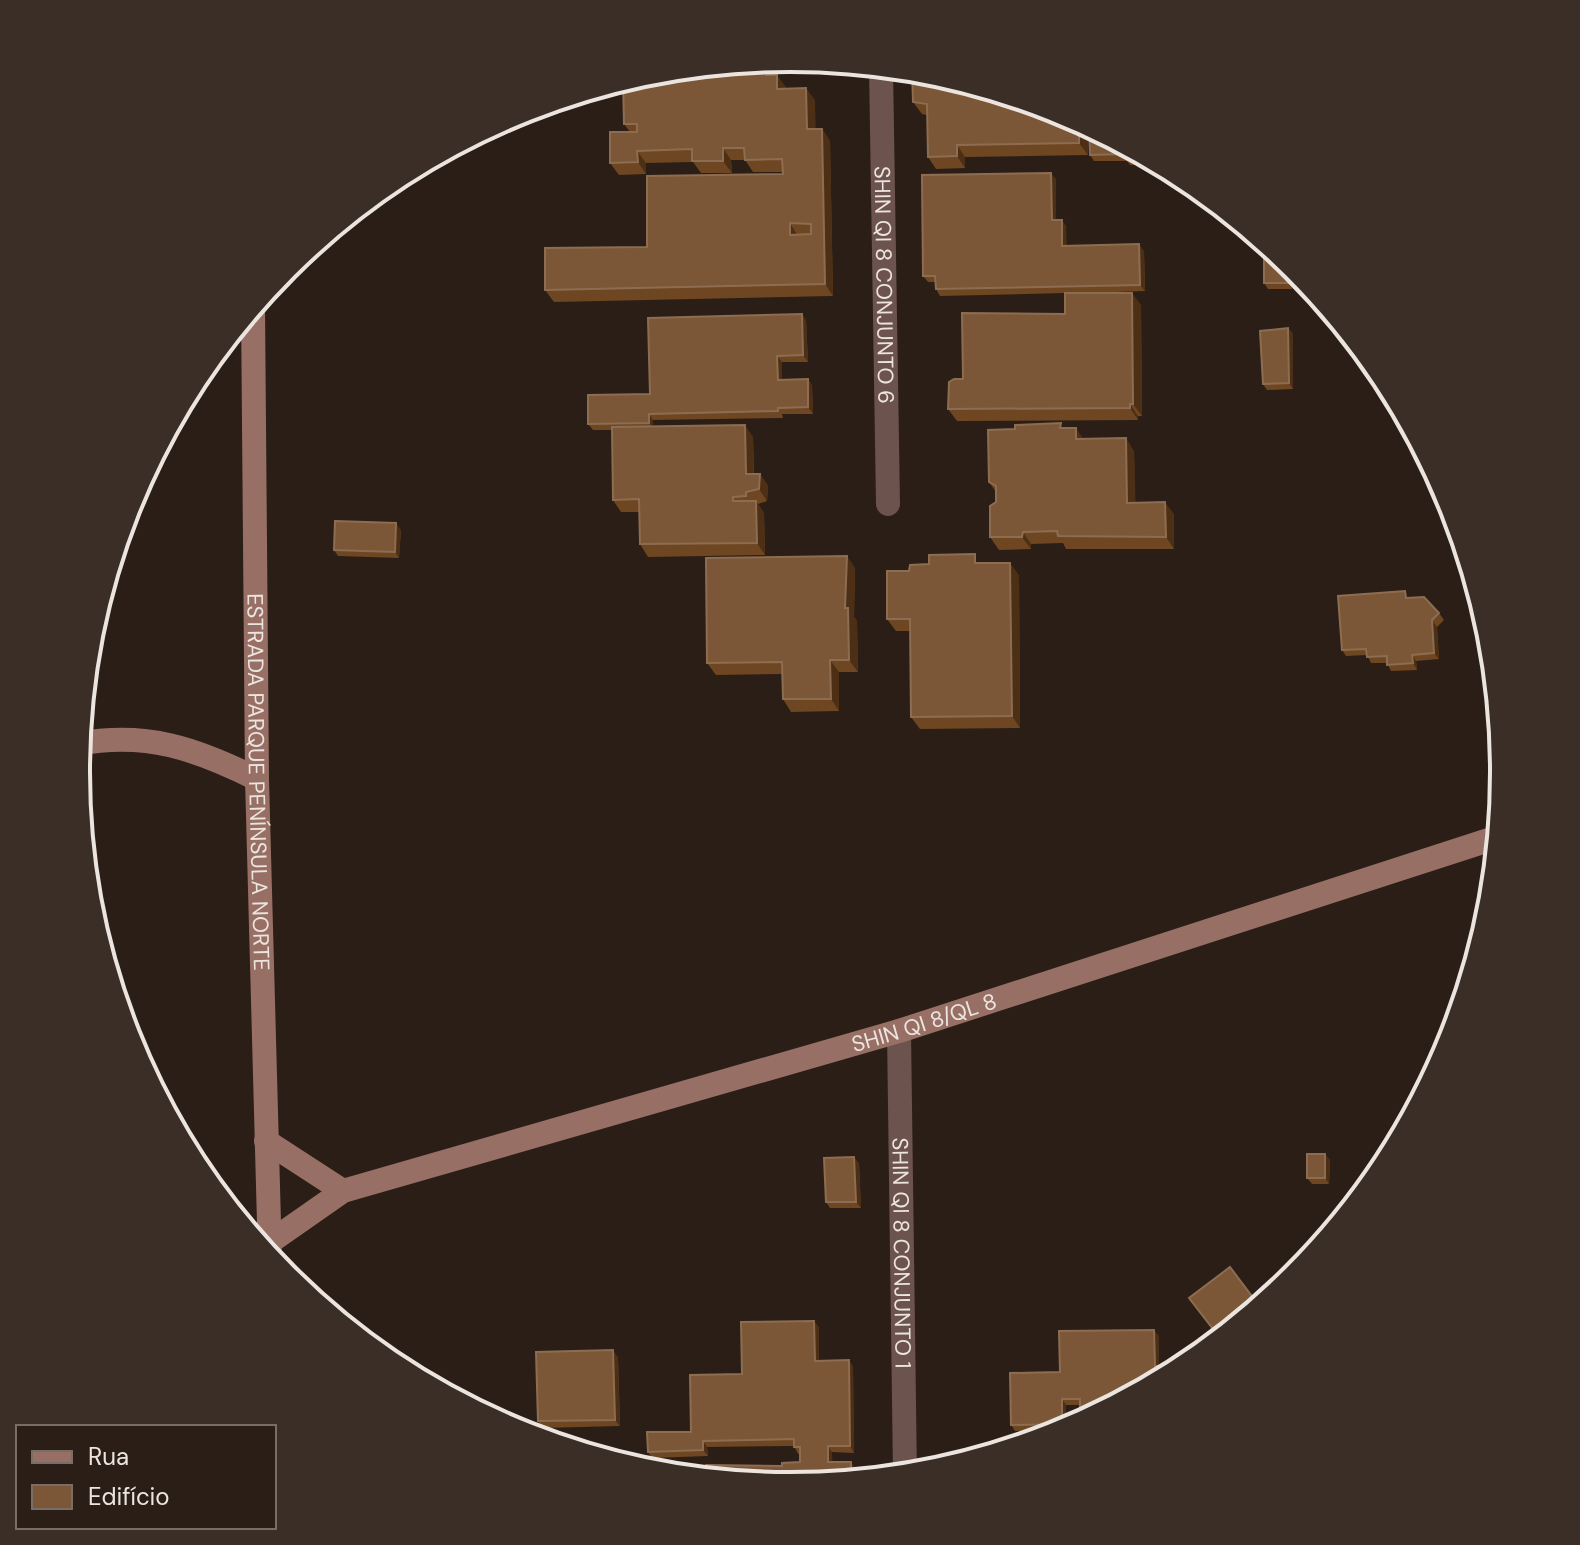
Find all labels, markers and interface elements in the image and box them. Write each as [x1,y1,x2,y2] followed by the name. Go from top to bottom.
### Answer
[868,166,900,404] street label: SHIN QI 8 CONJUNTO 6
[240,593,276,971] street label: ESTRADA PARQUE PENÍNSULA NORTE
[848,986,1000,1059] street label: SHIN QI 8/QL 8
[885,1137,918,1369] street label: SHIN QI 8 CONJUNTO 1
[16,1425,276,1529] legend
[88,1441,129,1472] text: Rua
[88,1481,170,1512] text: Edifício

